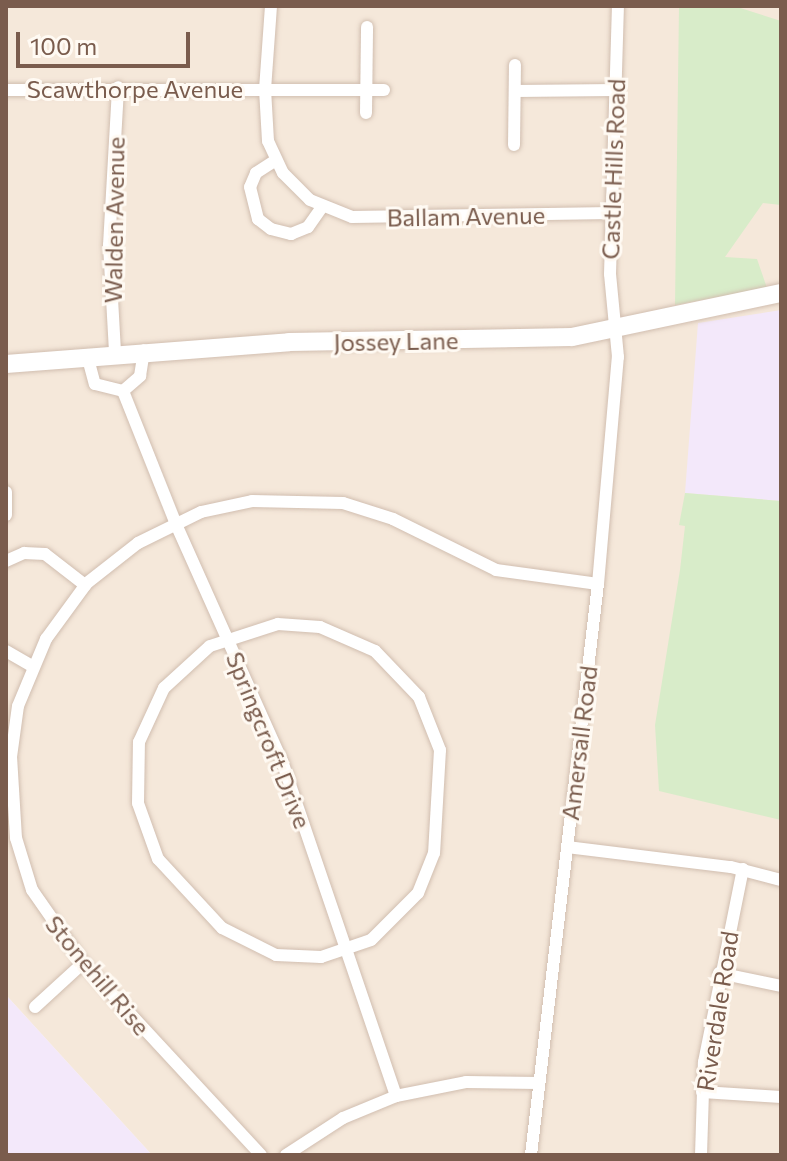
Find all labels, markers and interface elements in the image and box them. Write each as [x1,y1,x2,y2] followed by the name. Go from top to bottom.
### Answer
[20,16,194,66] scale bar
[30,31,97,60] text: 100 m
[27,75,243,103] street label: Scawthorpe Avenue
[595,78,631,260] street label: Castle Hills Road
[98,136,130,304] street label: Walden Avenue
[387,200,545,232] street label: Ballam Avenue
[333,326,459,356] street label: Jossey Lane
[221,648,317,832] street label: Springcroft Drive
[555,664,603,822] street label: Amersall Road
[40,910,156,1040] street label: Stonehill Rise
[690,929,744,1093] street label: Riverdale Road

